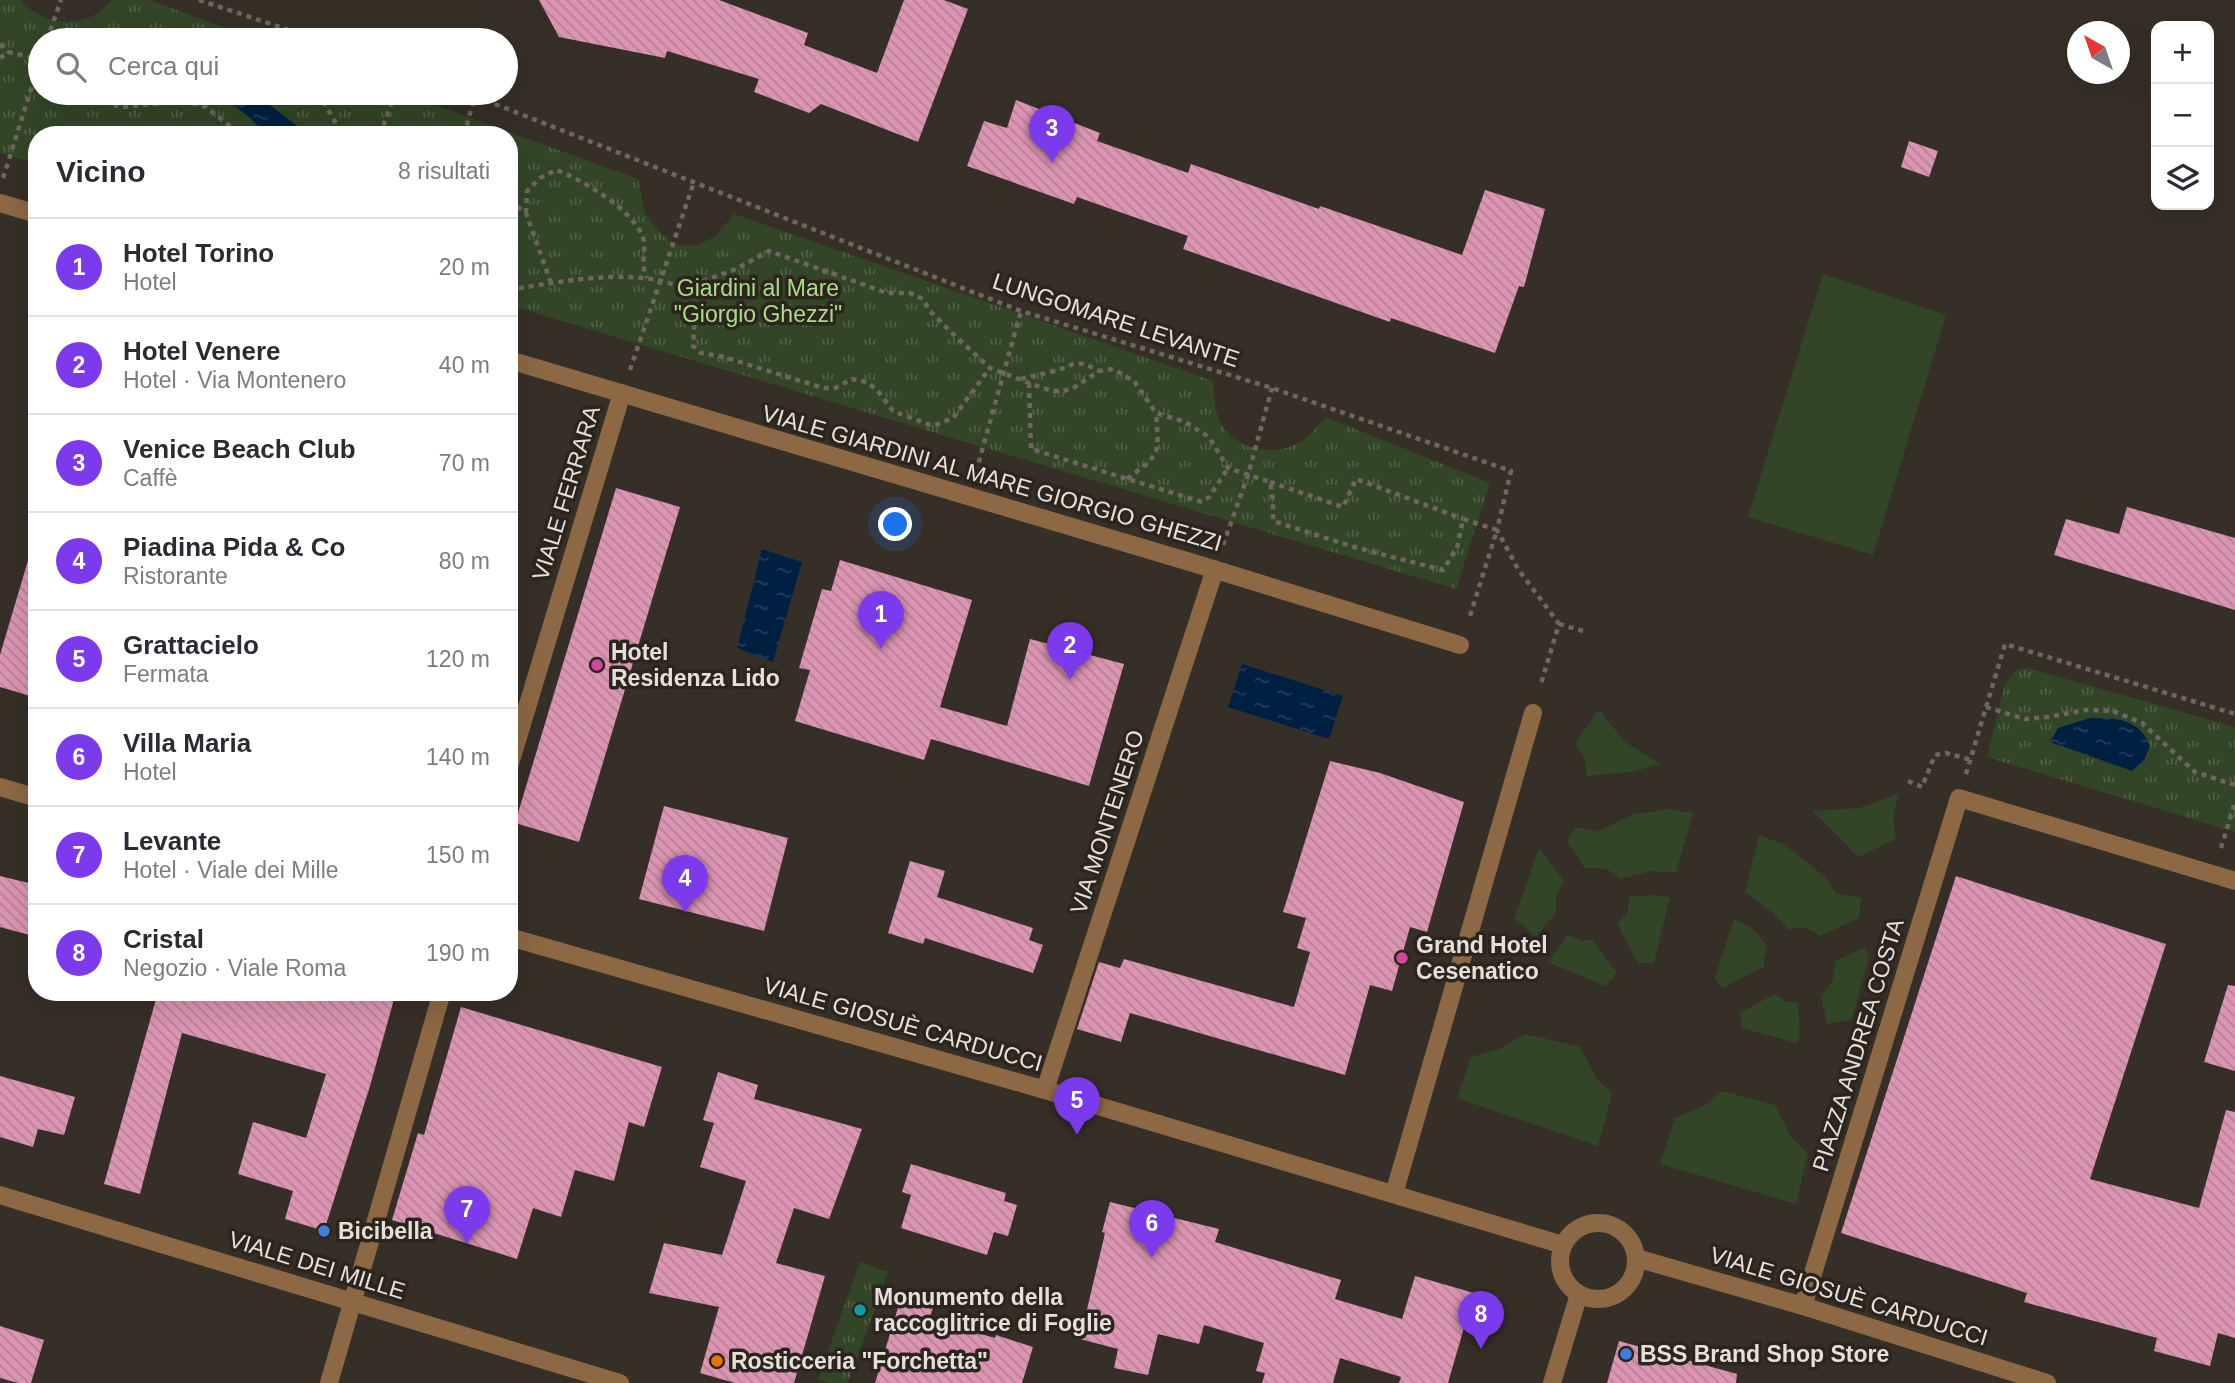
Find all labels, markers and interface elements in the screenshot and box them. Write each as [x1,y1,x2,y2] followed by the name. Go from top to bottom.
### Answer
[2067,21,2130,84] north arrow
[2151,21,2214,210] map controls
[2151,21,2214,84] button: +
[28,28,518,105] search box
[52,48,90,86] icon: search
[108,51,219,81] text: Cerca qui
[2151,84,2214,147] button: −
[1029,105,1075,163] pin: 3
[2151,147,2214,210] button: layers
[56,155,145,188] text: Vicino
[398,158,490,184] text: 8 risultati
[123,238,274,268] text: Hotel Torino
[73,254,85,280] text: 1
[439,254,490,280] text: 20 m
[989,268,1243,372] street label: LUNGOMARE LEVANTE
[123,269,177,295] text: Hotel
[674,275,842,327] park label: Giardini al Mare "Giorgio Ghezzi"
[123,336,281,366] text: Hotel Venere
[73,352,85,378] text: 2
[439,352,490,378] text: 40 m
[123,367,346,393] text: Hotel · Via Montenero
[759,400,1225,556] street label: VIALE GIARDINI AL MARE GIORGIO GHEZZI
[527,402,605,584] street label: VIALE FERRARA
[123,434,356,464] text: Venice Beach Club
[73,450,85,476] text: 3
[439,450,490,476] text: 70 m
[123,465,178,491] text: Caffè
[878,507,912,541] your location
[123,532,346,562] text: Piadina Pida & Co
[73,548,85,574] text: 4
[439,548,490,574] text: 80 m
[123,563,228,589] text: Ristorante
[858,591,904,649] pin: 1
[1047,622,1093,680] pin: 2
[123,630,259,660] text: Grattacielo
[611,639,780,691] place label: Hotel Residenza Lido
[73,646,85,672] text: 5
[426,646,490,672] text: 120 m
[589,657,605,673] marker: Hotel Residenza Lido
[123,661,209,687] text: Fermata
[1065,727,1149,917] street label: VIA MONTENERO
[123,728,251,758] text: Villa Maria
[73,744,85,770] text: 6
[426,744,490,770] text: 140 m
[123,759,177,785] text: Hotel
[123,826,221,856] text: Levante
[73,842,85,868] text: 7
[426,842,490,868] text: 150 m
[662,855,708,913] pin: 4
[123,857,339,883] text: Hotel · Viale dei Mille
[1807,915,1909,1174] street label: PIAZZA ANDREA COSTA
[123,924,204,954] text: Cristal
[1416,932,1548,984] place label: Grand Hotel Cesenatico
[73,940,85,966] text: 8
[426,940,490,966] text: 190 m
[1394,950,1410,966] marker: Grand Hotel Cesenatico
[123,955,346,981] text: Negozio · Viale Roma
[761,972,1045,1076] street label: VIALE GIOSUÈ CARDUCCI
[1054,1077,1100,1135] pin: 5
[444,1186,490,1244] pin: 7
[1129,1200,1175,1258] pin: 6
[338,1218,433,1244] place label: Bicibella
[316,1223,332,1239] marker: Bicibella
[226,1226,408,1304] street label: VIALE DEI MILLE
[1707,1241,1991,1351] street label: VIALE GIOSUÈ CARDUCCI
[874,1284,1112,1336] place label: Monumento della raccoglitrice di Foglie
[1458,1291,1504,1349] pin: 8
[852,1302,868,1318] marker: Monumento della raccoglitrice di Foglie
[1640,1341,1889,1367] place label: BSS Brand Shop Store
[1618,1346,1634,1362] marker: BSS Brand Shop Store
[731,1348,988,1374] place label: Rosticceria "Forchetta"
[709,1353,725,1369] marker: Rosticceria "Forchetta"

